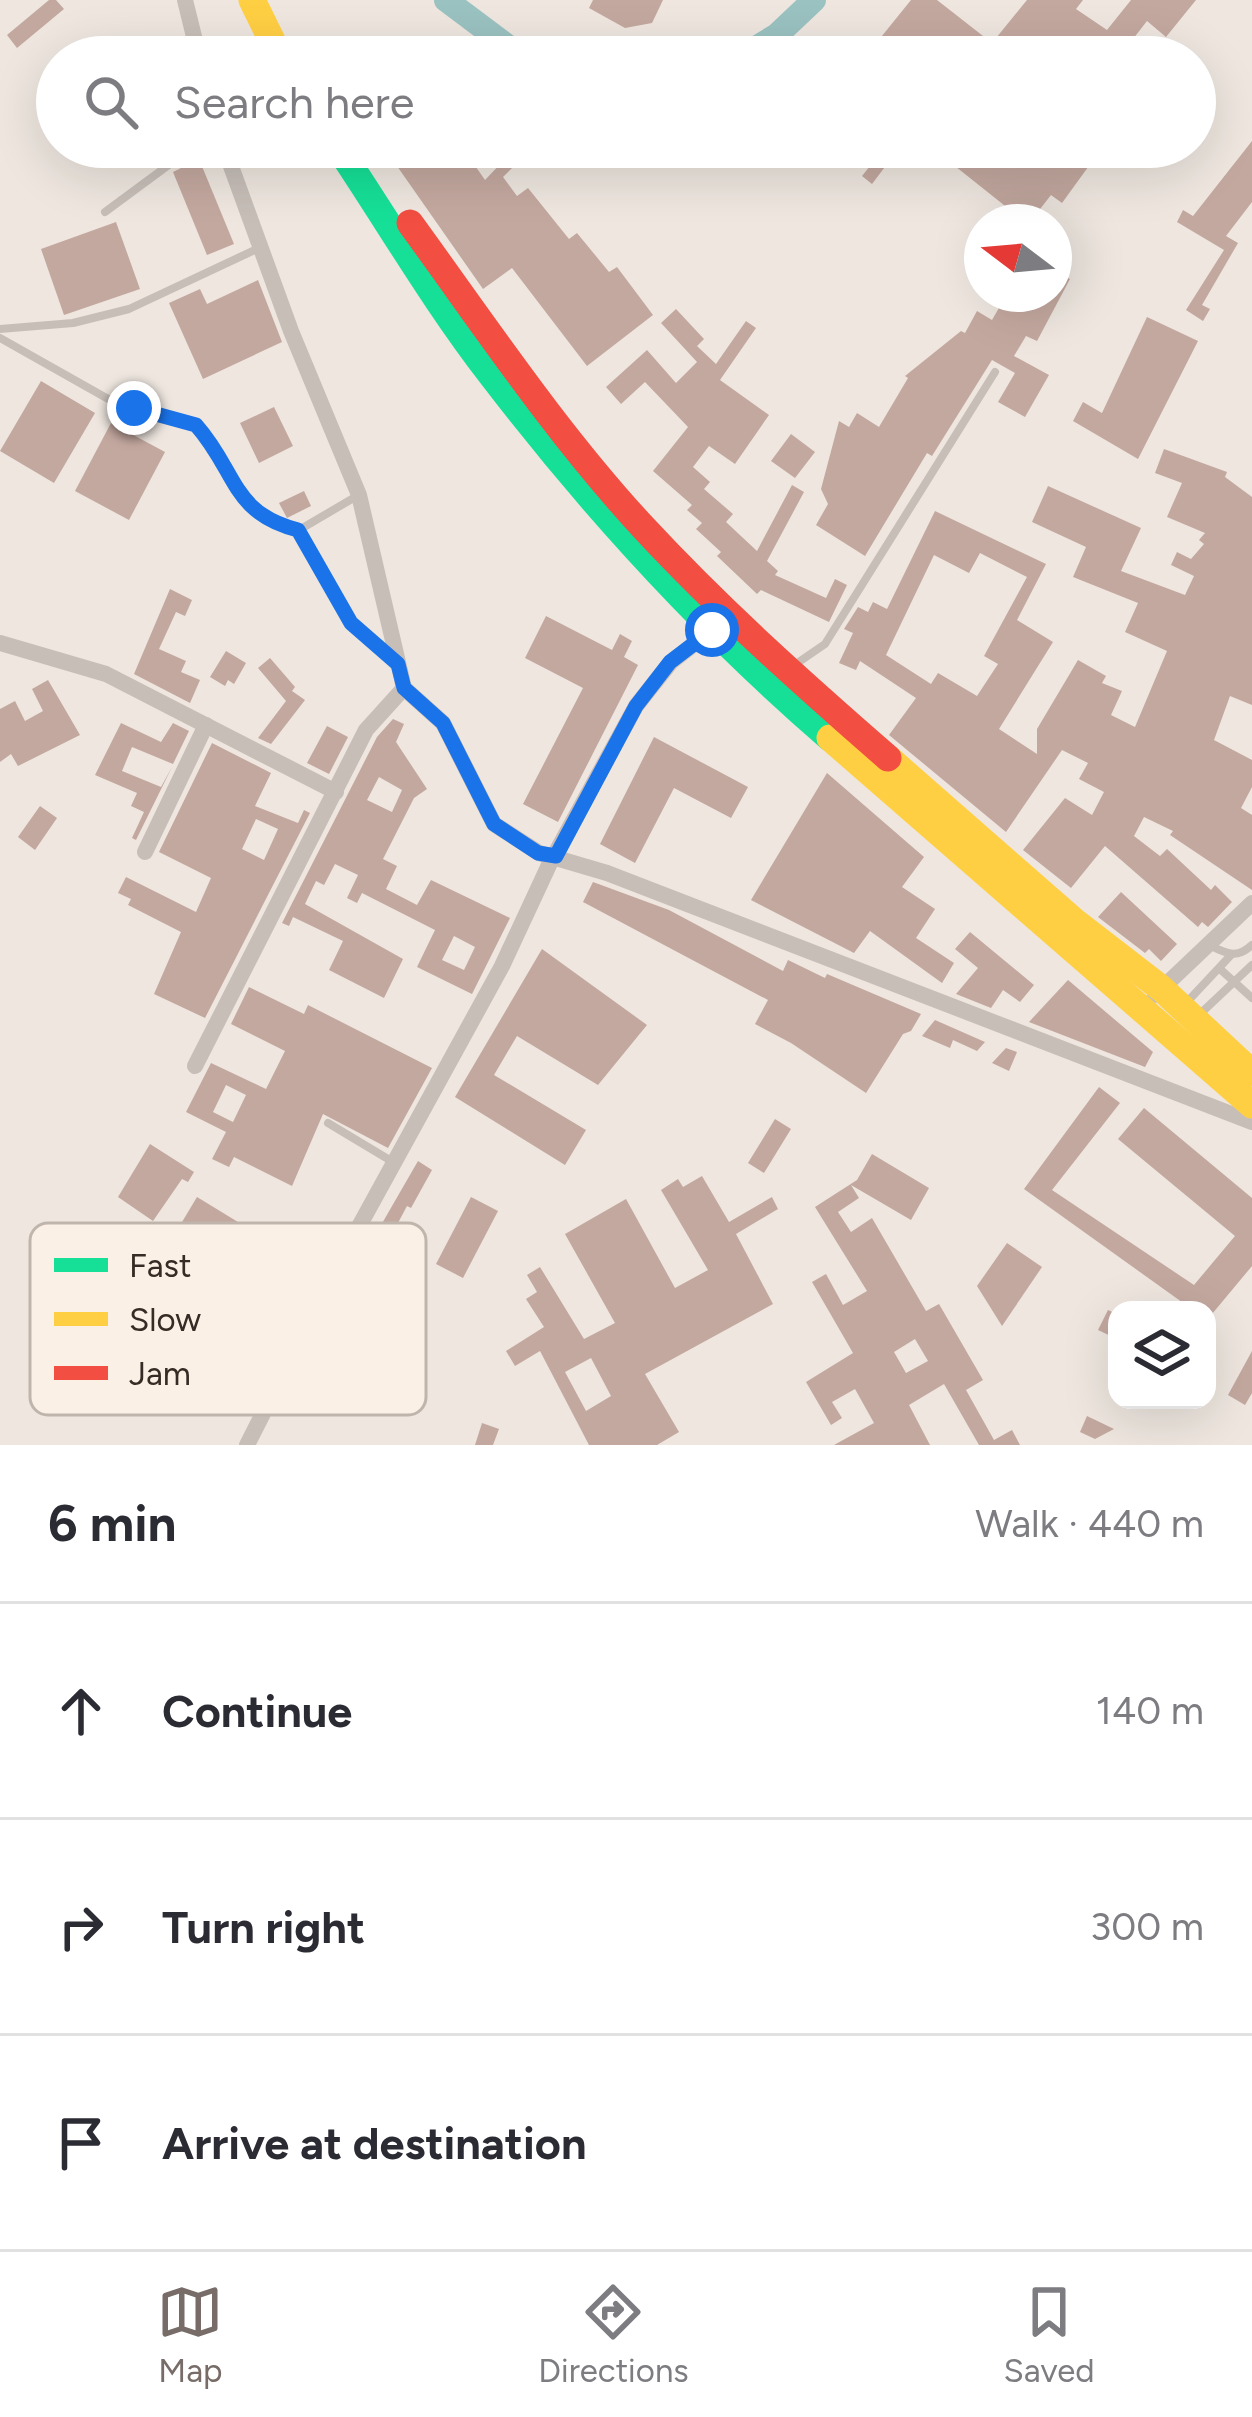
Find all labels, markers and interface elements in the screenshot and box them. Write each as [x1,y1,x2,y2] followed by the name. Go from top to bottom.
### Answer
[36,36,1216,168] search box
[78,69,144,135] icon: search
[174,75,414,129] text: Search here
[964,204,1072,312] north arrow
[107,381,161,435] route end
[685,603,739,657] route start
[30,1223,426,1415] legend
[129,1246,191,1285] text: Fast
[129,1300,201,1339] text: Slow
[1108,1301,1216,1409] map controls
[1108,1301,1216,1409] button: layers
[129,1354,191,1393] text: Jam
[48,1493,177,1554] text: 6 min
[975,1500,1204,1547] text: Walk · 440 m
[48,1678,114,1744] icon: ahead
[162,1684,352,1738] text: Continue
[1096,1687,1204,1734] text: 140 m
[48,1894,114,1960] icon: right
[162,1900,365,1954] text: Turn right
[1090,1903,1204,1950] text: 300 m
[48,2110,114,2176] icon: arrive
[162,2116,586,2170] text: Arrive at destination
[157,2279,223,2390] tab: Map
[538,2279,689,2390] tab: Directions
[1004,2279,1095,2390] tab: Saved

